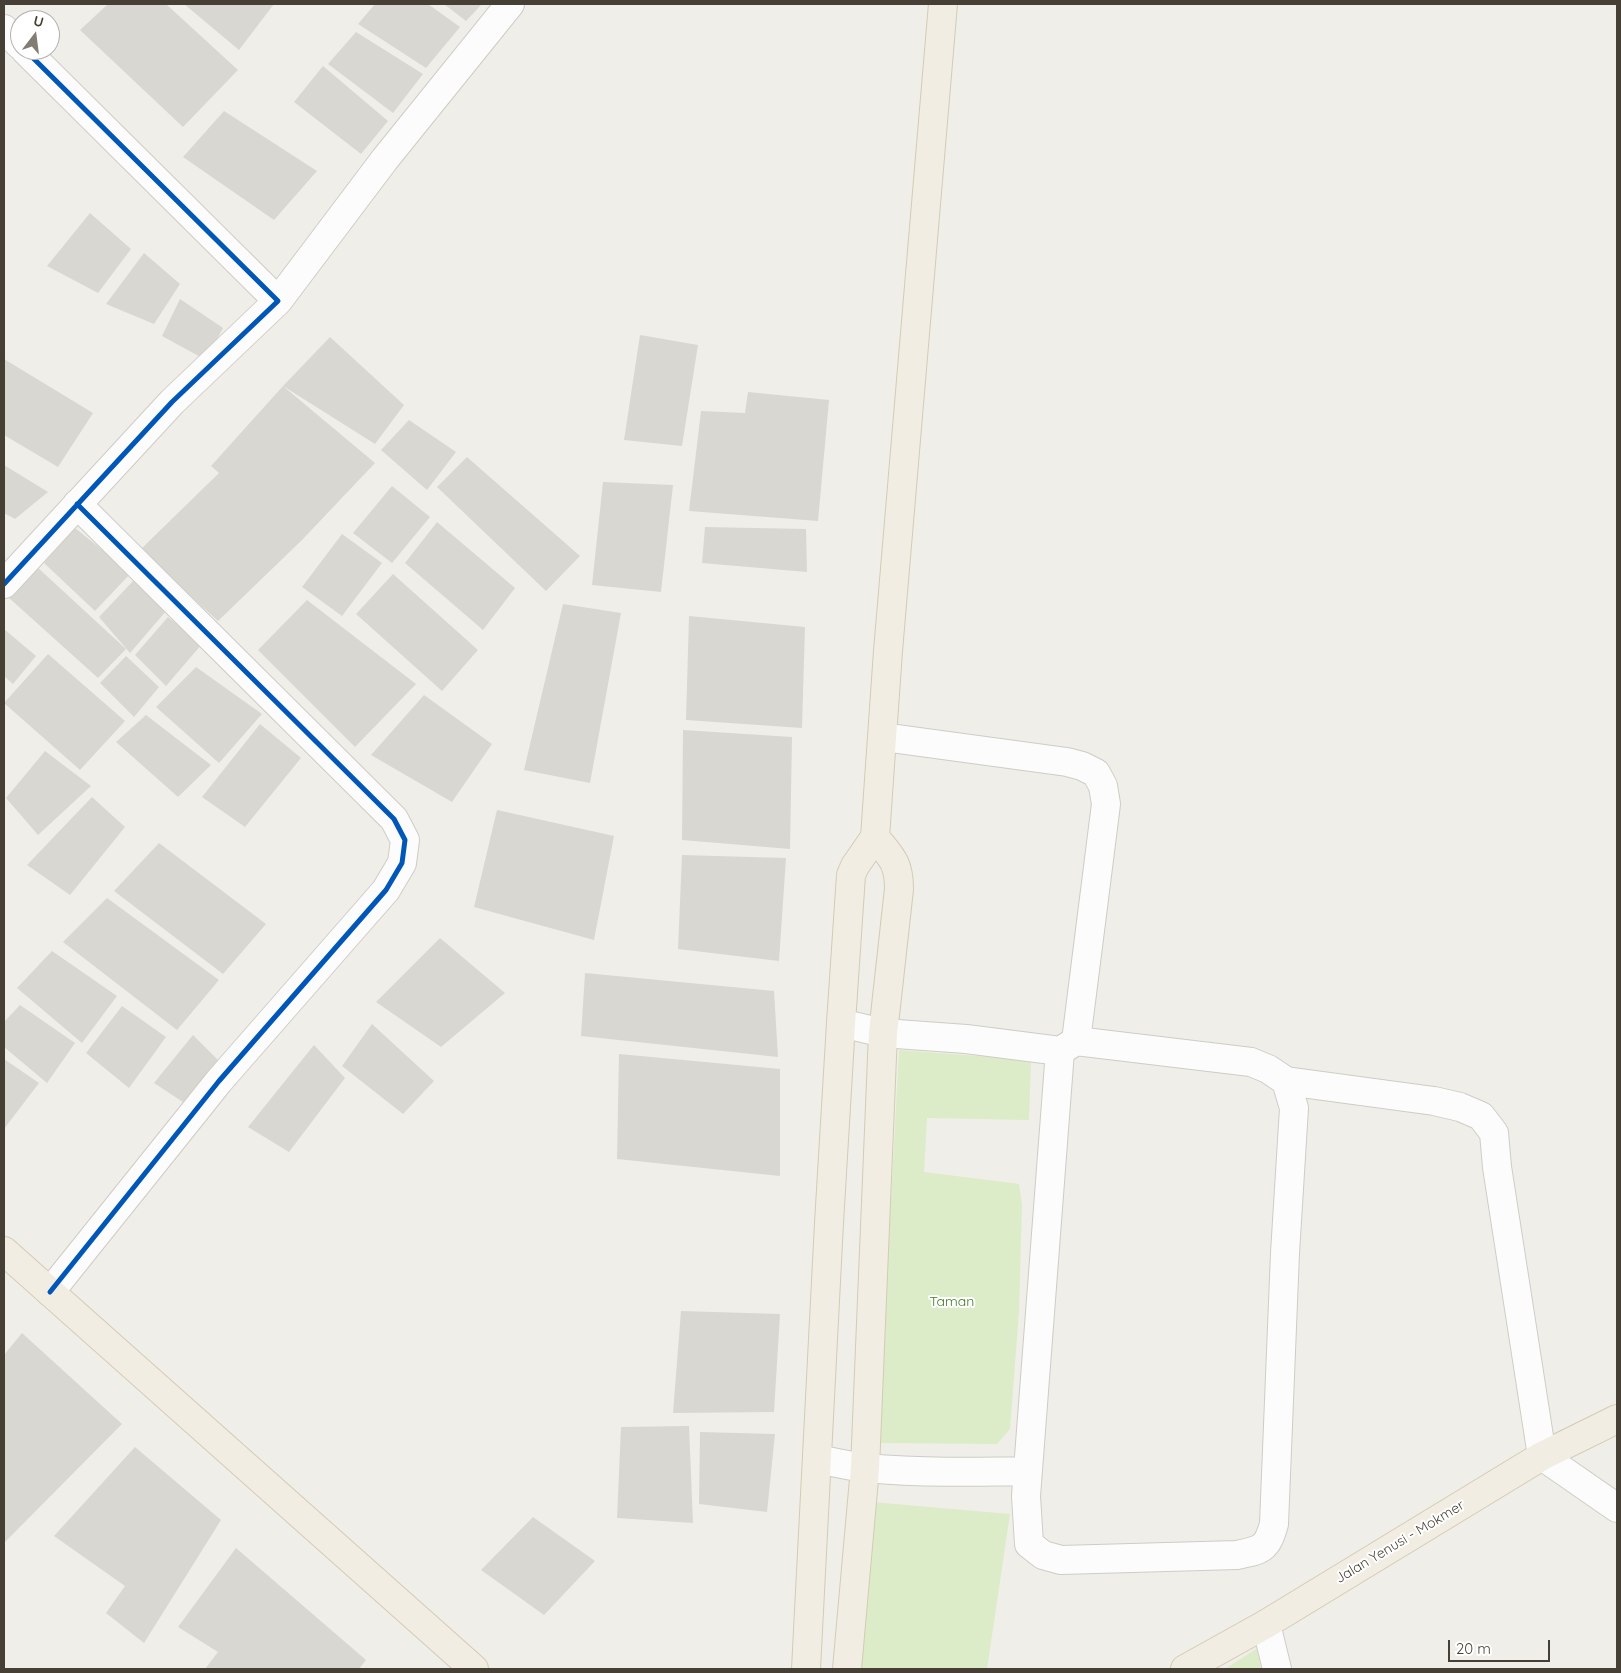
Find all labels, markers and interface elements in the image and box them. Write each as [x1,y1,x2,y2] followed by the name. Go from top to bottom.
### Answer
[10,10,60,60] north arrow
[32,12,46,31] text: U
[930,1294,974,1310] park label: Taman
[1332,1497,1468,1587] street label: Jalan Yenusi - Mokmer
[1451,1630,1554,1662] scale bar
[1456,1639,1491,1658] text: 20 m

